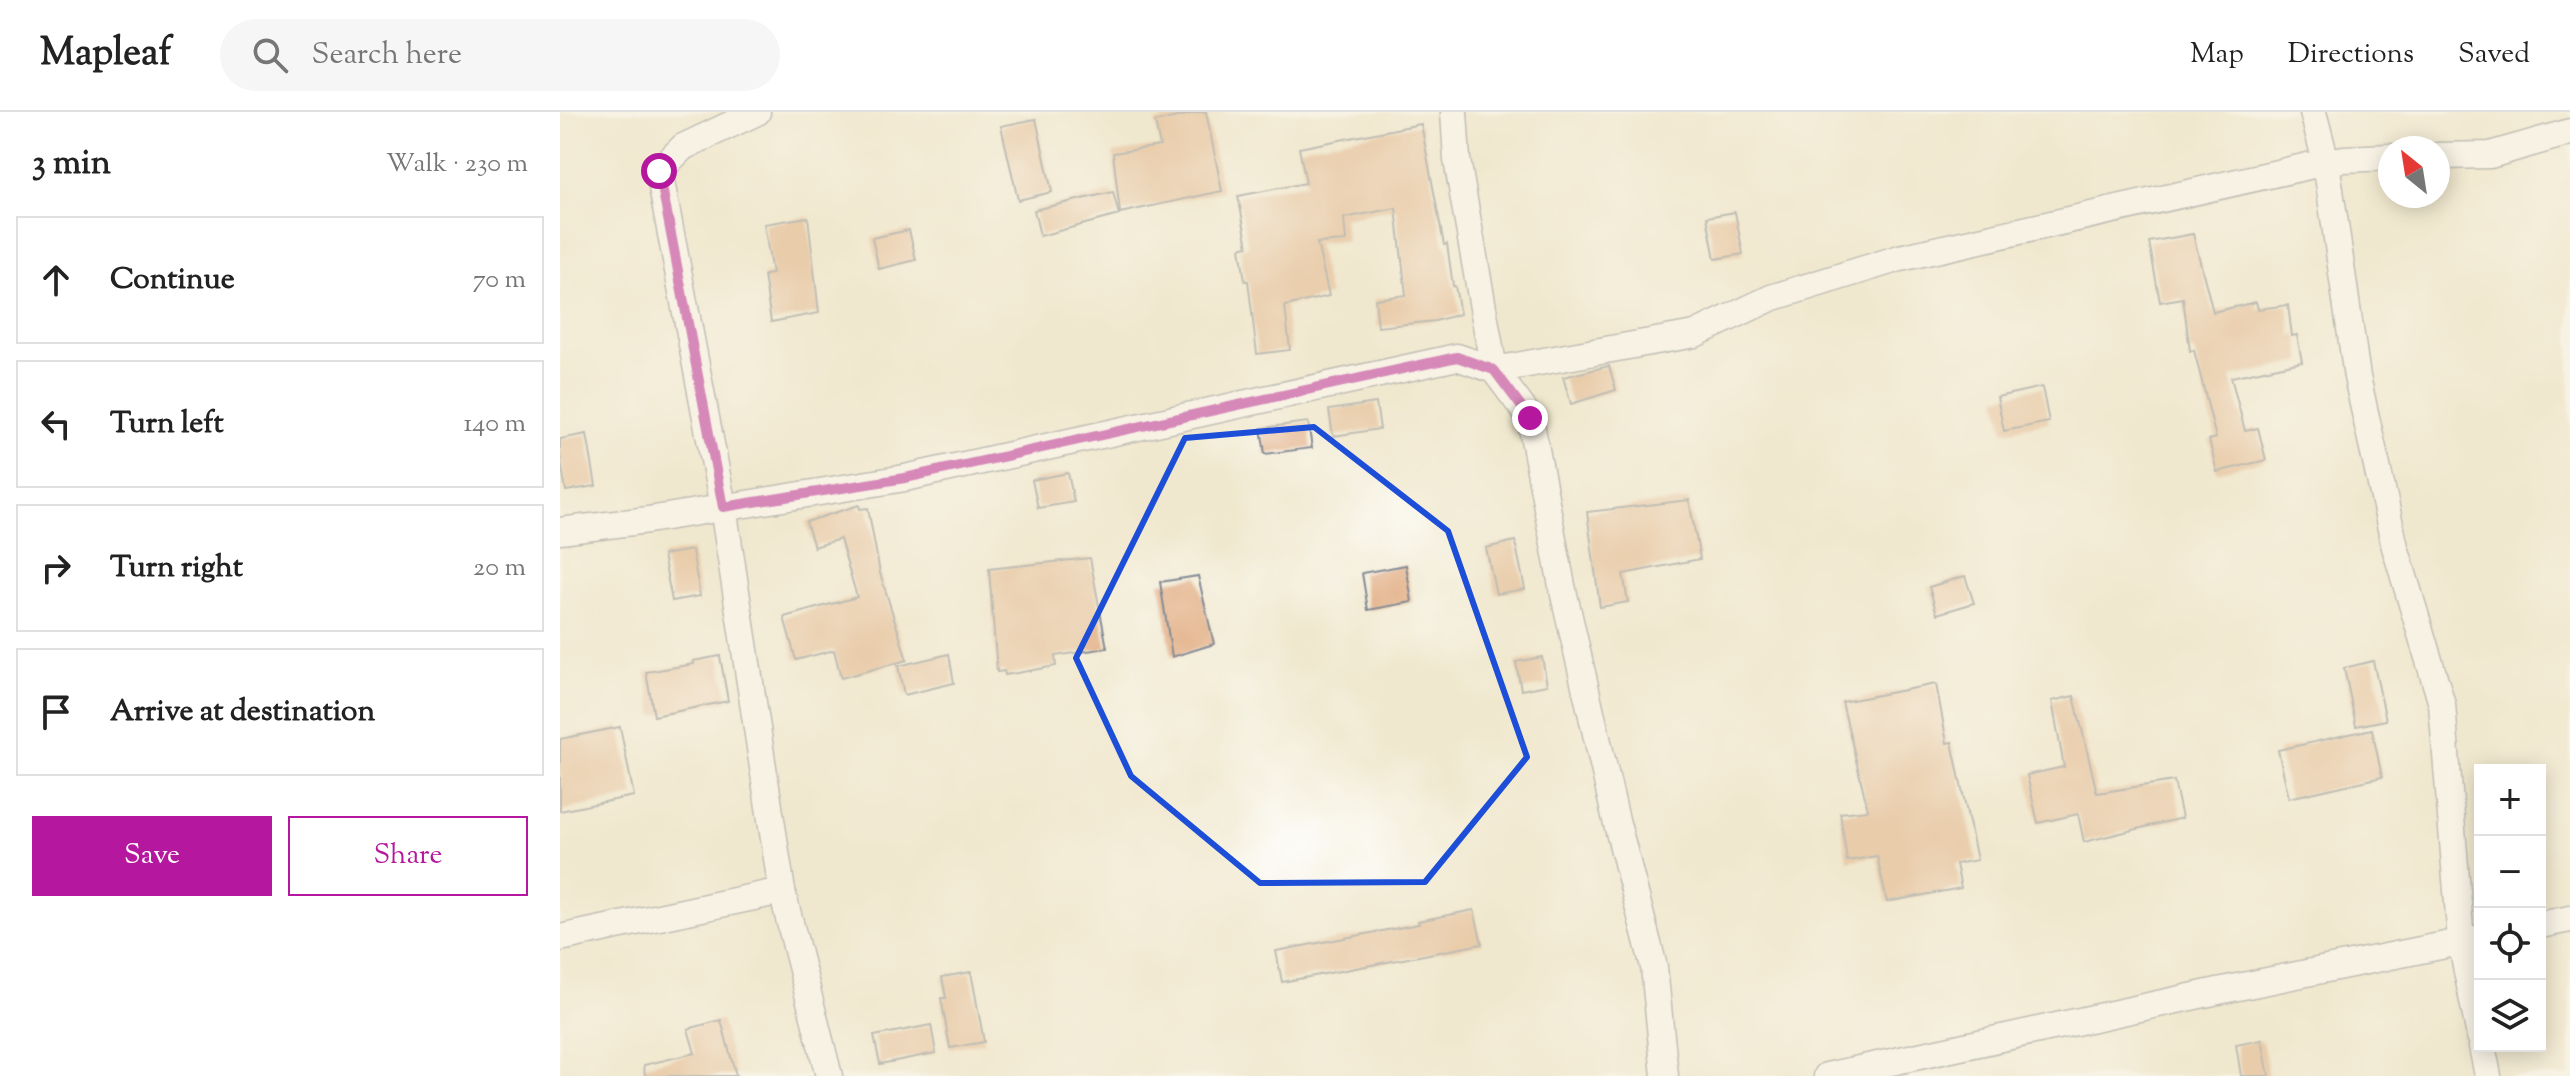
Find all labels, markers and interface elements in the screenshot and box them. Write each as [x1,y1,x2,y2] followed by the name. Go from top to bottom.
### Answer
[220,19,780,91] search box
[40,28,172,82] text: Mapleaf
[248,33,292,77] icon: search
[312,34,462,77] text: Search here
[2190,35,2244,75] text: Map
[2288,35,2414,75] text: Directions
[2458,35,2530,75] text: Saved
[2378,136,2450,208] north arrow
[32,140,111,189] text: 3 min
[386,146,528,183] text: Walk · 230 m
[641,153,677,189] route start
[34,258,78,302] icon: ahead
[110,259,235,302] text: Continue
[473,262,526,299] text: 70 m
[1512,400,1548,436] route end
[34,402,78,446] icon: left
[110,403,224,446] text: Turn left
[463,406,526,443] text: 140 m
[34,546,78,590] icon: right
[110,547,243,590] text: Turn right
[473,550,526,587] text: 20 m
[34,690,78,734] icon: arrive
[110,691,375,734] text: Arrive at destination
[2474,764,2546,1052] map controls
[2474,764,2546,836] button: +
[32,816,272,896] button: Save
[288,816,528,896] button: Share
[2474,836,2546,908] button: −
[2474,908,2546,980] button: locate
[2474,980,2546,1052] button: layers

